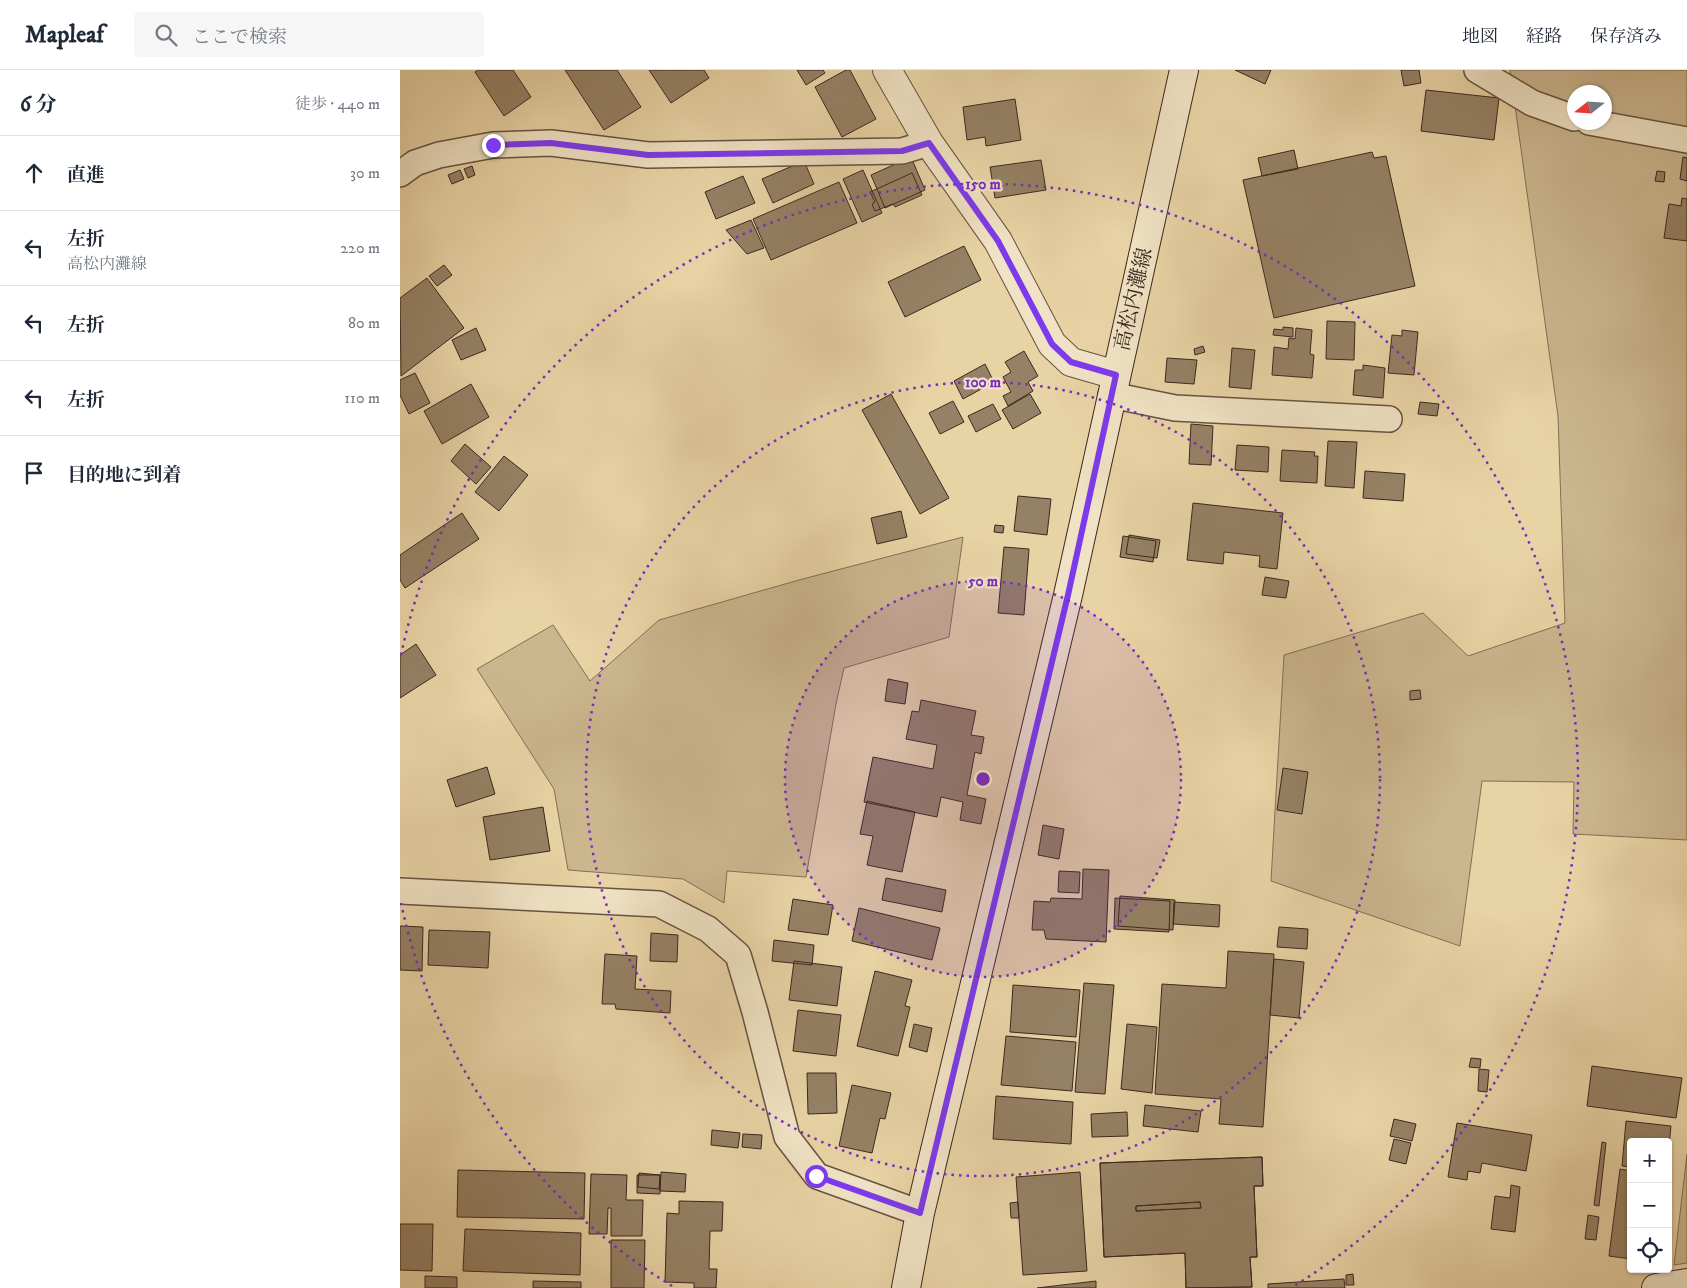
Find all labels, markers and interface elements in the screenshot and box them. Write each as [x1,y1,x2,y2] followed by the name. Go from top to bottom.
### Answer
[134,12,484,57] search box
[25,20,104,50] text: Mapleaf
[152,21,180,49] icon: search
[192,26,287,49] text: ここで検索
[1462,26,1498,48] text: 地図
[1526,26,1562,48] text: 経路
[1590,26,1662,48] text: 保存済み
[1567,85,1612,130] north arrow
[20,92,56,118] text: 6 分
[295,94,380,114] text: 徒歩 · 440 m
[482,134,505,157] route end
[20,159,48,187] icon: ahead
[350,163,380,183] text: 30 m
[67,164,105,187] text: 直進
[965,175,1001,194] text: 150 m
[67,228,105,251] text: 左折
[20,234,48,262] icon: left
[340,238,380,258] text: 220 m
[1109,245,1158,353] street label: 高松内灘線
[67,254,147,274] text: 高松内灘線
[20,309,48,337] icon: left
[348,313,380,333] text: 80 m
[67,314,105,337] text: 左折
[965,373,1002,392] text: 100 m
[20,384,48,412] icon: left
[344,388,380,408] text: 110 m
[67,389,105,412] text: 左折
[20,459,48,487] icon: arrive
[67,464,181,487] text: 目的地に到着
[967,572,999,591] text: 50 m
[974,770,992,788] centre of rings
[1627,1138,1672,1273] map controls
[1627,1138,1672,1183] button: +
[805,1165,828,1188] route start
[1627,1183,1672,1228] button: −
[1627,1228,1672,1273] button: locate

